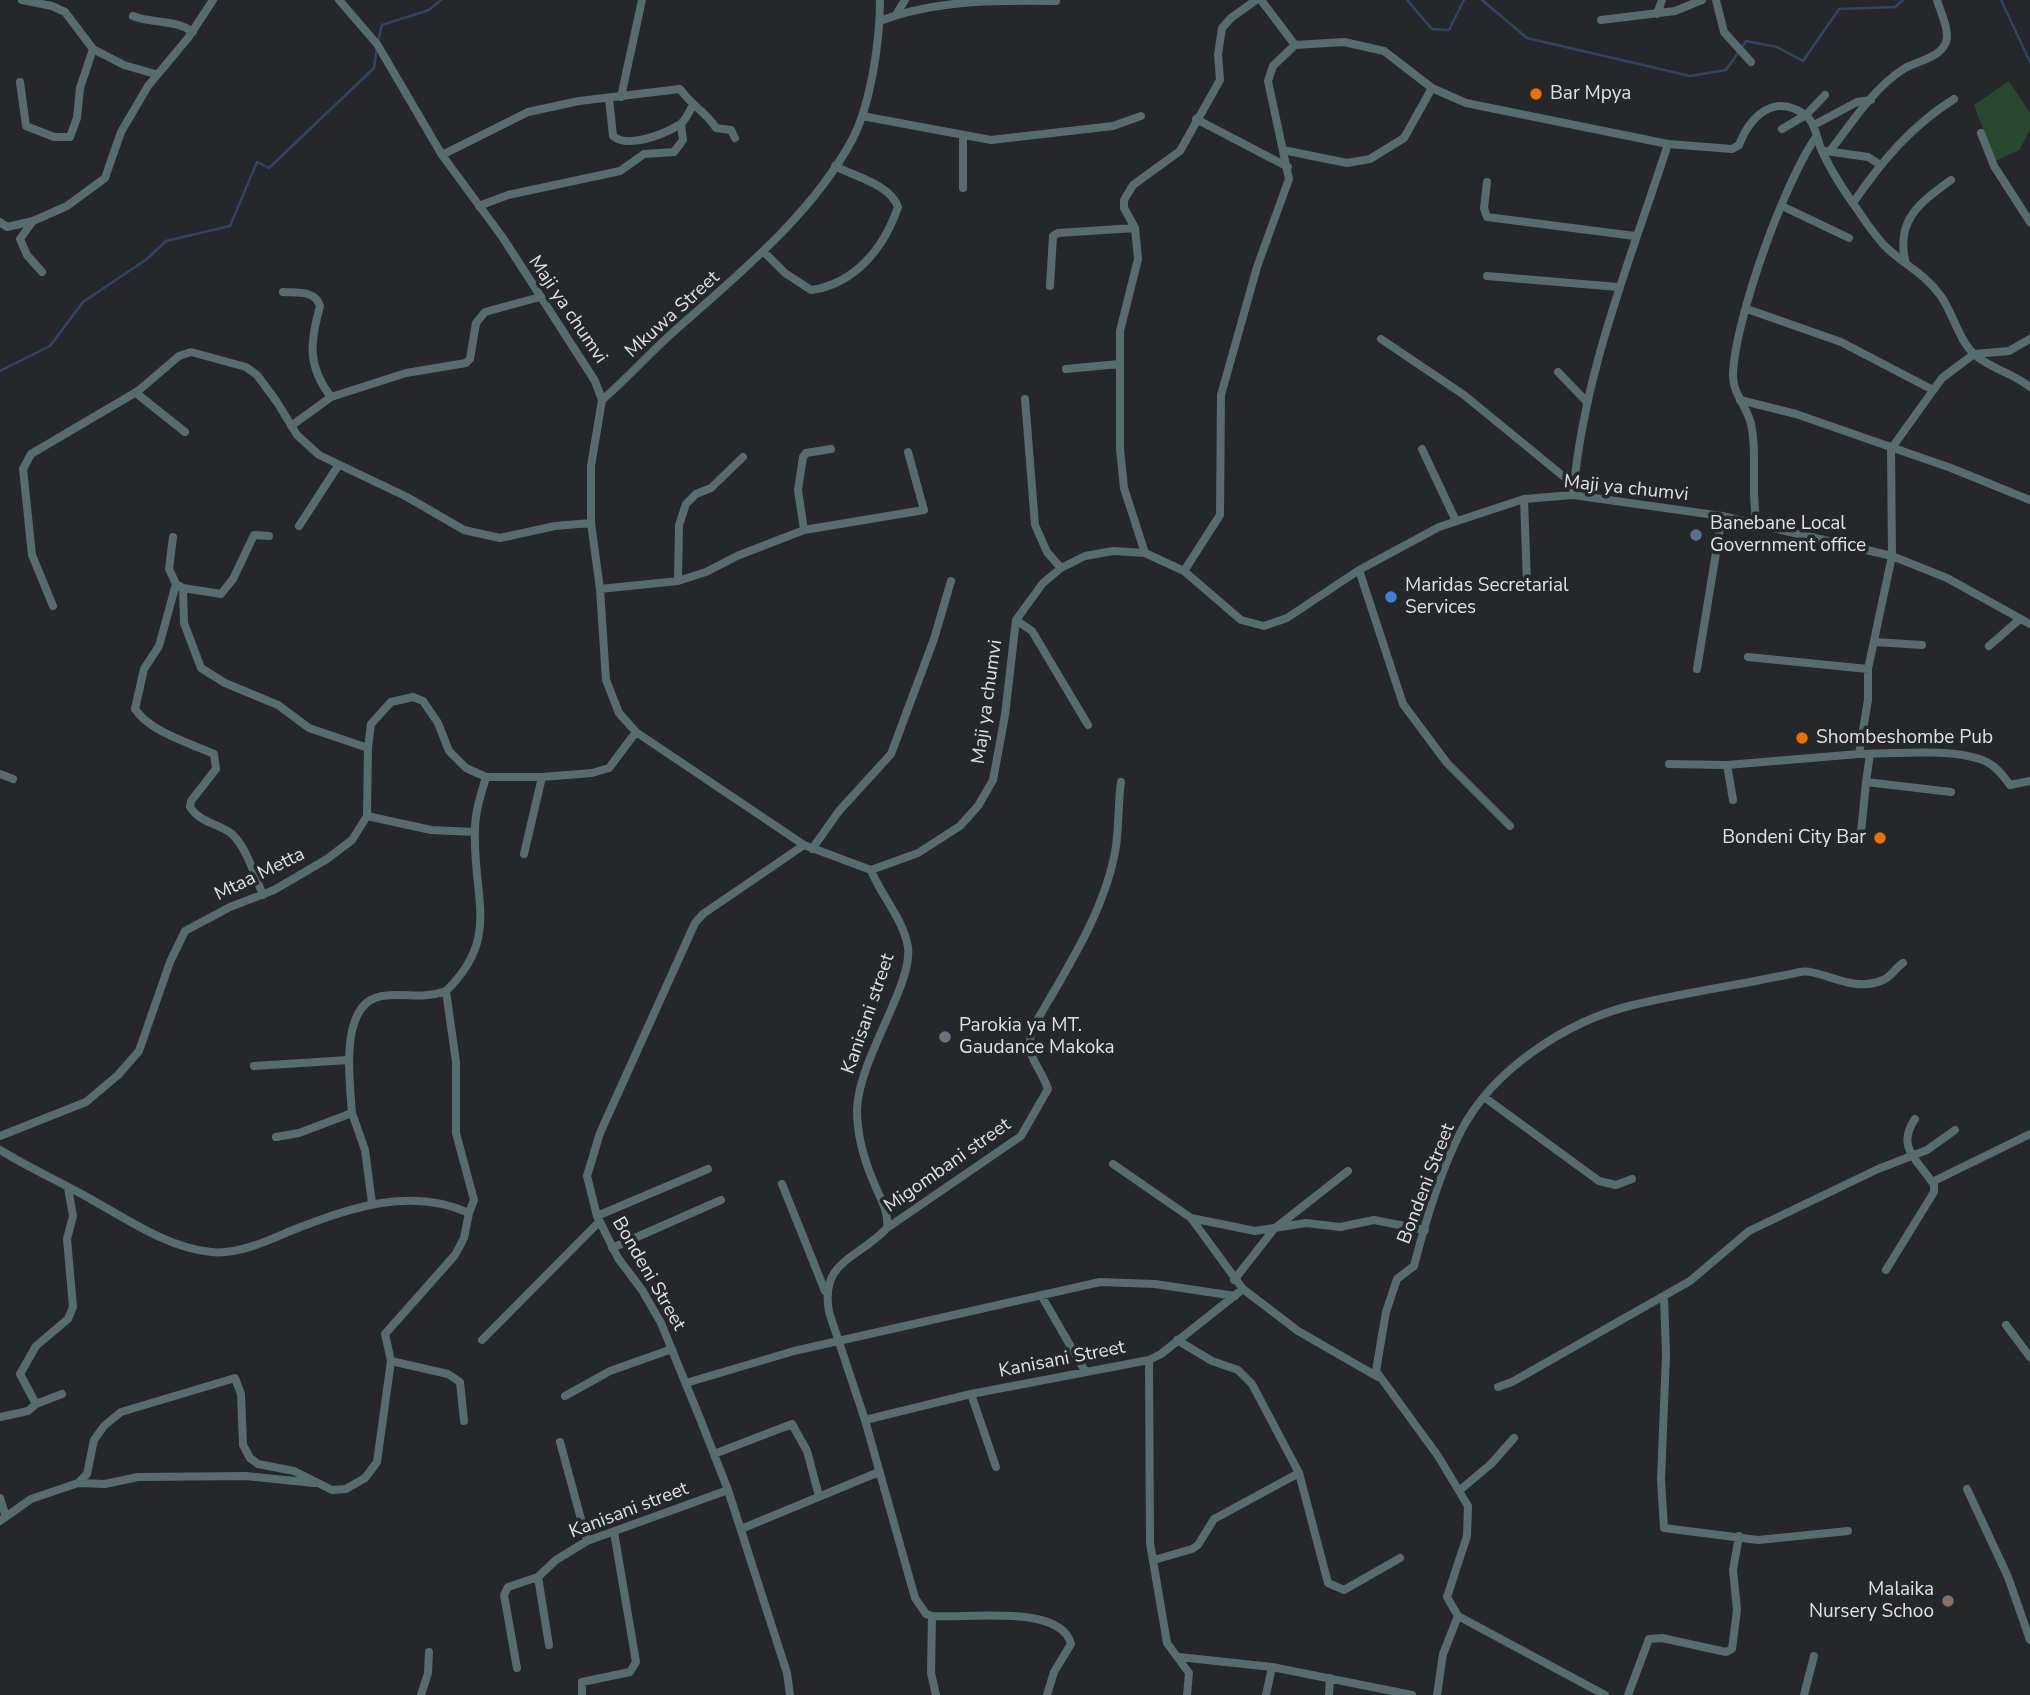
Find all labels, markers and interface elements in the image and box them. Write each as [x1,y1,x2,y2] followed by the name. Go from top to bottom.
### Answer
[1550,83,1631,105] place label: Bar Mpya
[1528,86,1544,102] marker: Bar Mpya
[523,252,611,368] street label: Maji ya chumvi
[621,267,725,363] street label: Mkuwa Street
[1563,471,1689,507] street label: Maji ya chumvi
[1710,513,1866,557] place label: Banebane Local Government office
[1688,527,1704,543] marker: Banebane Local Government office
[1405,575,1569,619] place label: Maridas Secretarial Services
[1383,589,1399,605] marker: Maridas Secretarial Services
[968,638,1008,766] street label: Maji ya chumvi
[1816,727,1993,749] place label: Shombeshombe Pub
[1794,730,1810,746] marker: Shombeshombe Pub
[1722,827,1866,849] place label: Bondeni City Bar
[1872,830,1888,846] marker: Bondeni City Bar
[211,843,309,907] street label: Mtaa Metta
[838,951,900,1077] street label: Kanisani street
[959,1015,1115,1059] place label: Parokia ya MT. Gaudance Makoka
[937,1029,953,1045] marker: Parokia ya MT. Gaudance Makoka
[880,1114,1016,1218] street label: Migombani street
[1394,1120,1460,1248] street label: Bondeni Street
[606,1213,690,1335] street label: Bondeni Street
[997,1337,1127,1383] street label: Kanisani Street
[566,1478,692,1544] street label: Kanisani street
[1809,1579,1934,1623] place label: Malaika Nursery Schoo
[1940,1593,1956,1609] marker: Malaika Nursery Schoo

